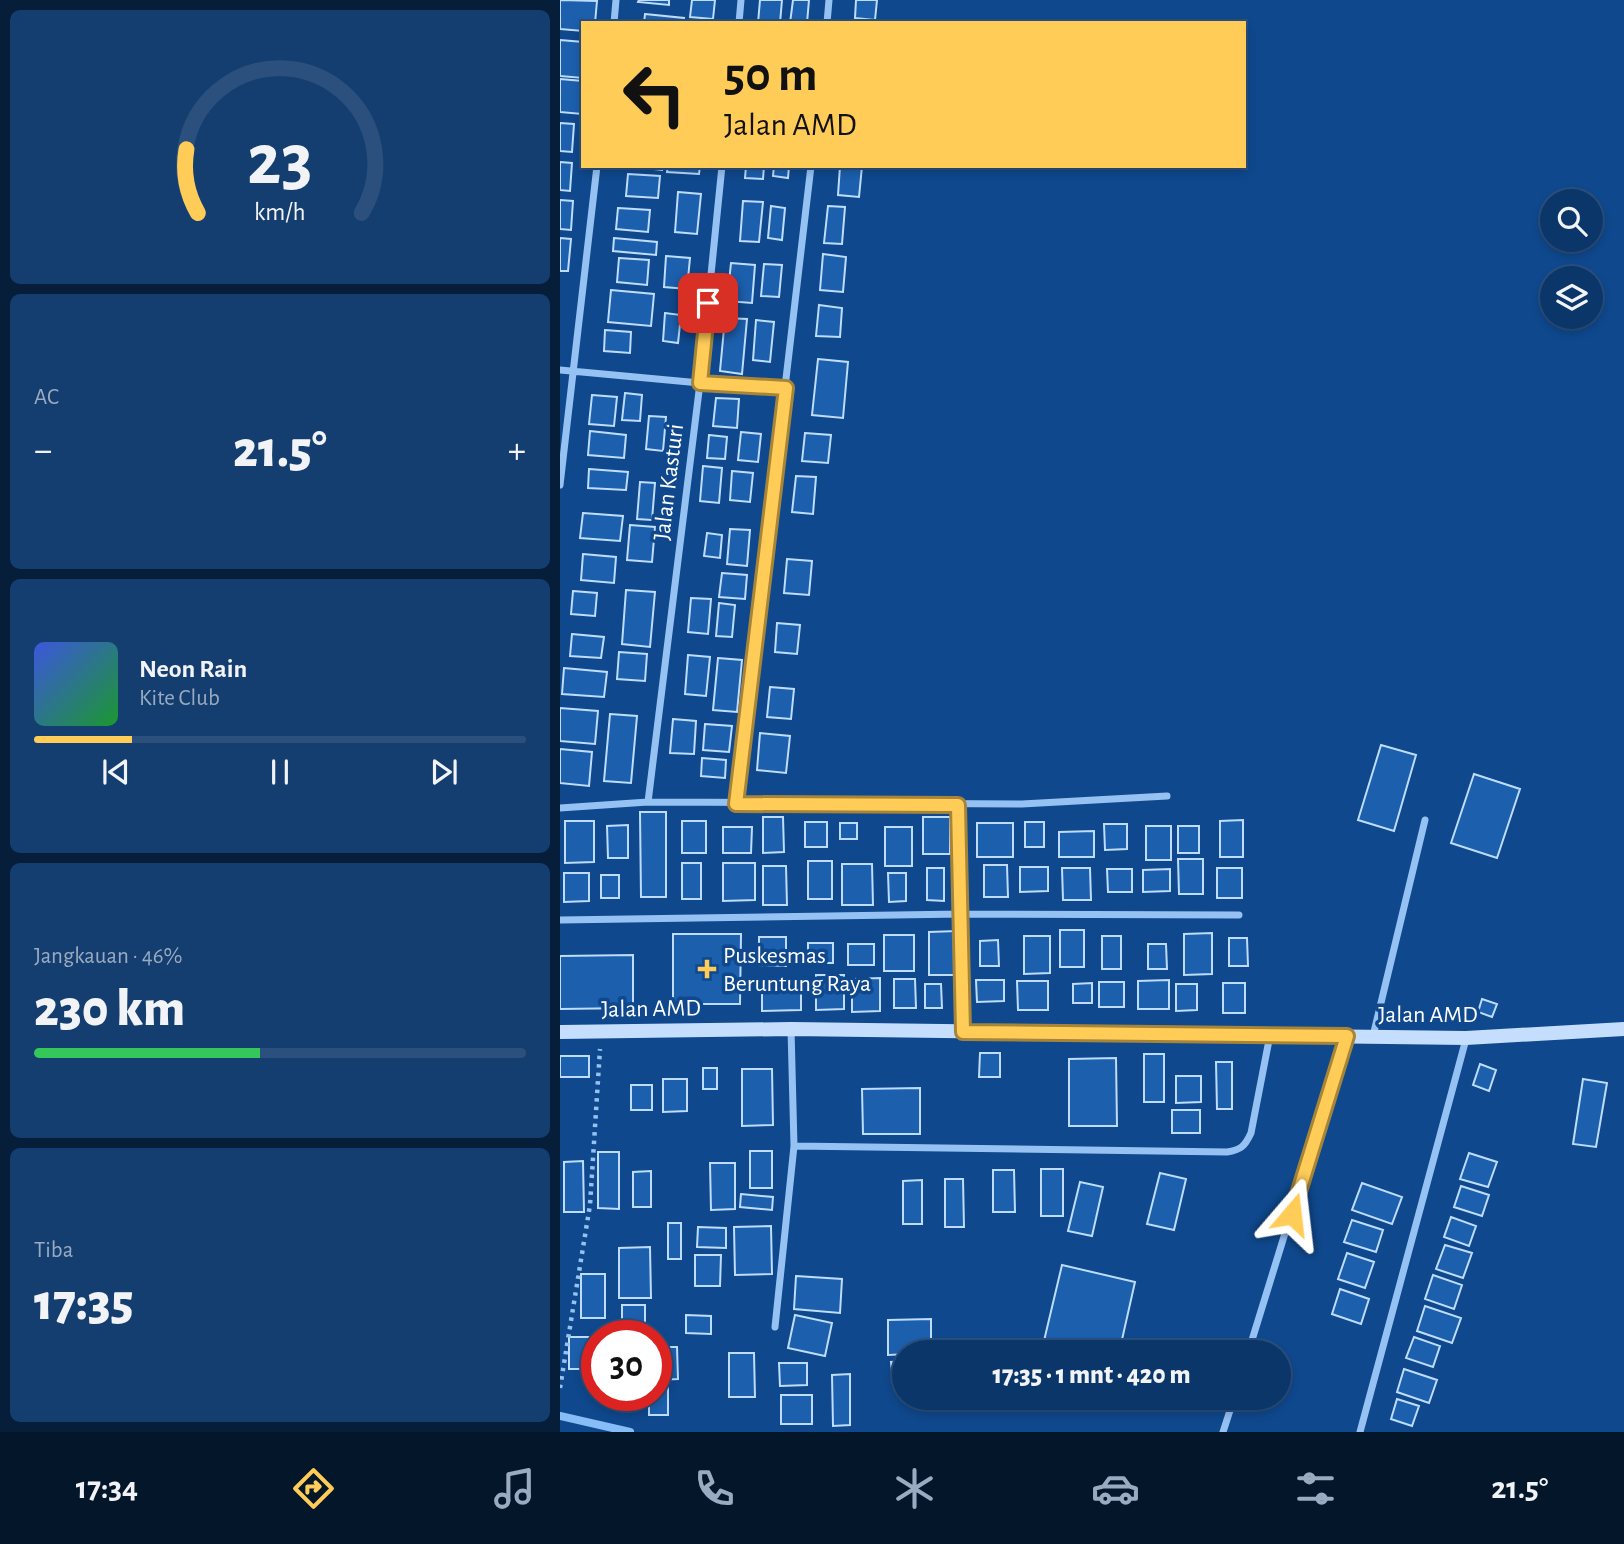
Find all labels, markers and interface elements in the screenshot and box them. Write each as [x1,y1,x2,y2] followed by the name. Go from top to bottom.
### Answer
[609,49,700,140] icon: left
[724,51,818,100] text: 50 m
[724,109,857,141] text: Jalan AMD
[247,126,313,199] text: 23
[1540,189,1603,329] map controls
[1540,189,1603,252] button: search
[254,200,306,225] text: km/h
[1540,266,1603,329] button: layers
[678,273,738,333] pin
[689,284,727,322] icon: arrive
[34,386,59,409] text: AC
[650,422,688,542] street label: Jalan Kasturi
[233,424,327,476] text: 21.5°
[34,432,52,470] text: −
[508,432,526,470] text: +
[139,656,247,682] text: Neon Rain
[139,687,220,710] text: Kite Club
[97,753,135,791] icon: previous
[261,753,299,791] icon: pause
[425,753,463,791] icon: next
[723,944,871,996] place label: Puskesmas Beruntung Raya
[34,945,182,968] text: Jangkauan · 46%
[697,959,717,979] marker: Puskesmas Beruntung Raya
[34,983,185,1035] text: 230 km
[601,996,701,1022] street label: Jalan AMD
[1378,1003,1478,1027] street label: Jalan AMD
[1255,1177,1329,1251] position arrow
[34,1239,73,1262] text: Tiba
[34,1277,134,1329] text: 17:35
[581,1320,672,1411] speed limit sign: 30
[992,1362,1191,1388] text: 17:35 · 1 mnt · 420 m
[289,1464,338,1513] icon: directions
[490,1464,539,1513] icon: music
[690,1464,739,1513] icon: phone
[890,1464,939,1513] icon: climate
[1091,1464,1140,1513] icon: car
[1291,1464,1340,1513] icon: filters
[76,1472,138,1504] text: 17:34
[1491,1472,1548,1504] text: 21.5°

